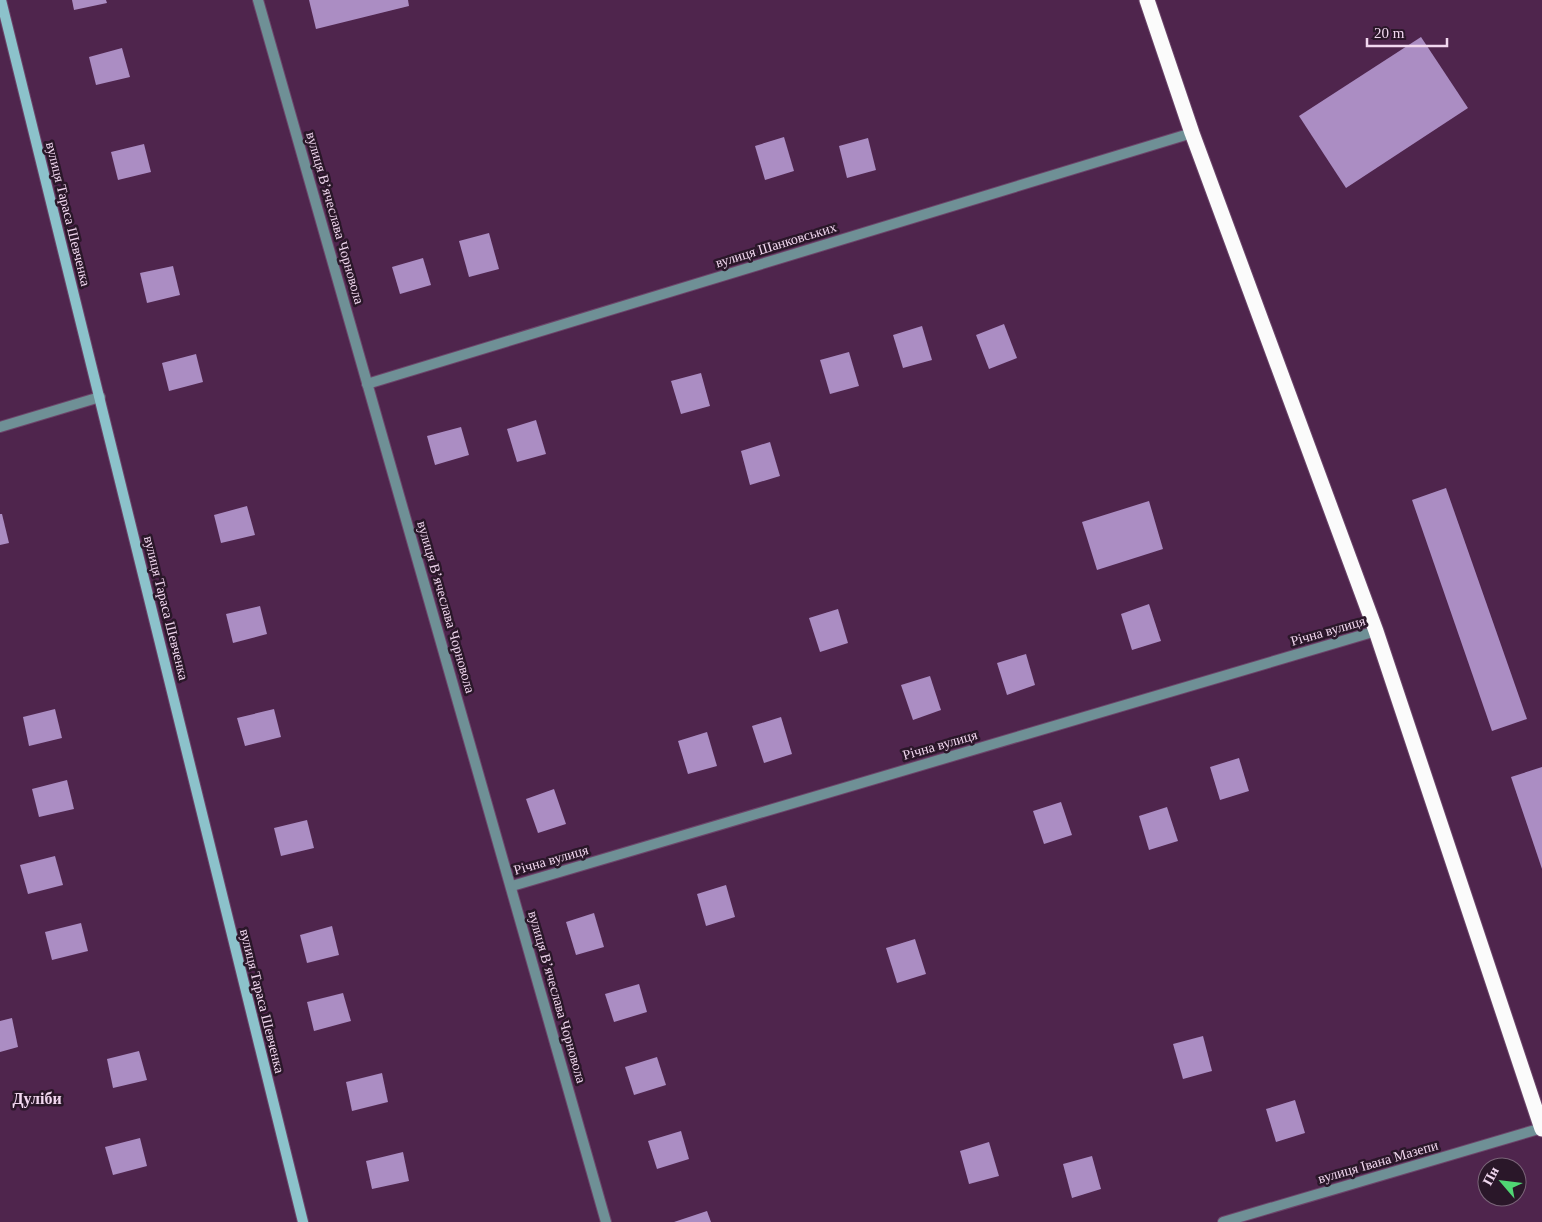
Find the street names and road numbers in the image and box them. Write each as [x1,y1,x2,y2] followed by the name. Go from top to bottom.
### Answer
[303,130,367,306] street label: вулиця Вʼячеслава Чорновола
[43,140,93,288] street label: вулиця Тараса Шевченка
[714,219,838,271] street label: вулиця Шанковських
[414,519,478,695] street label: вулиця Вʼячеслава Чорновола
[141,534,191,682] street label: вулиця Тараса Шевченка
[1289,613,1368,649] street label: Річна вулиця
[901,727,980,763] street label: Річна вулиця
[512,842,591,878] street label: Річна вулиця
[525,909,589,1085] street label: вулиця Вʼячеслава Чорновола
[237,927,287,1075] street label: вулиця Тараса Шевченка
[1316,1138,1440,1186] street label: вулиця Івана Мазепи

